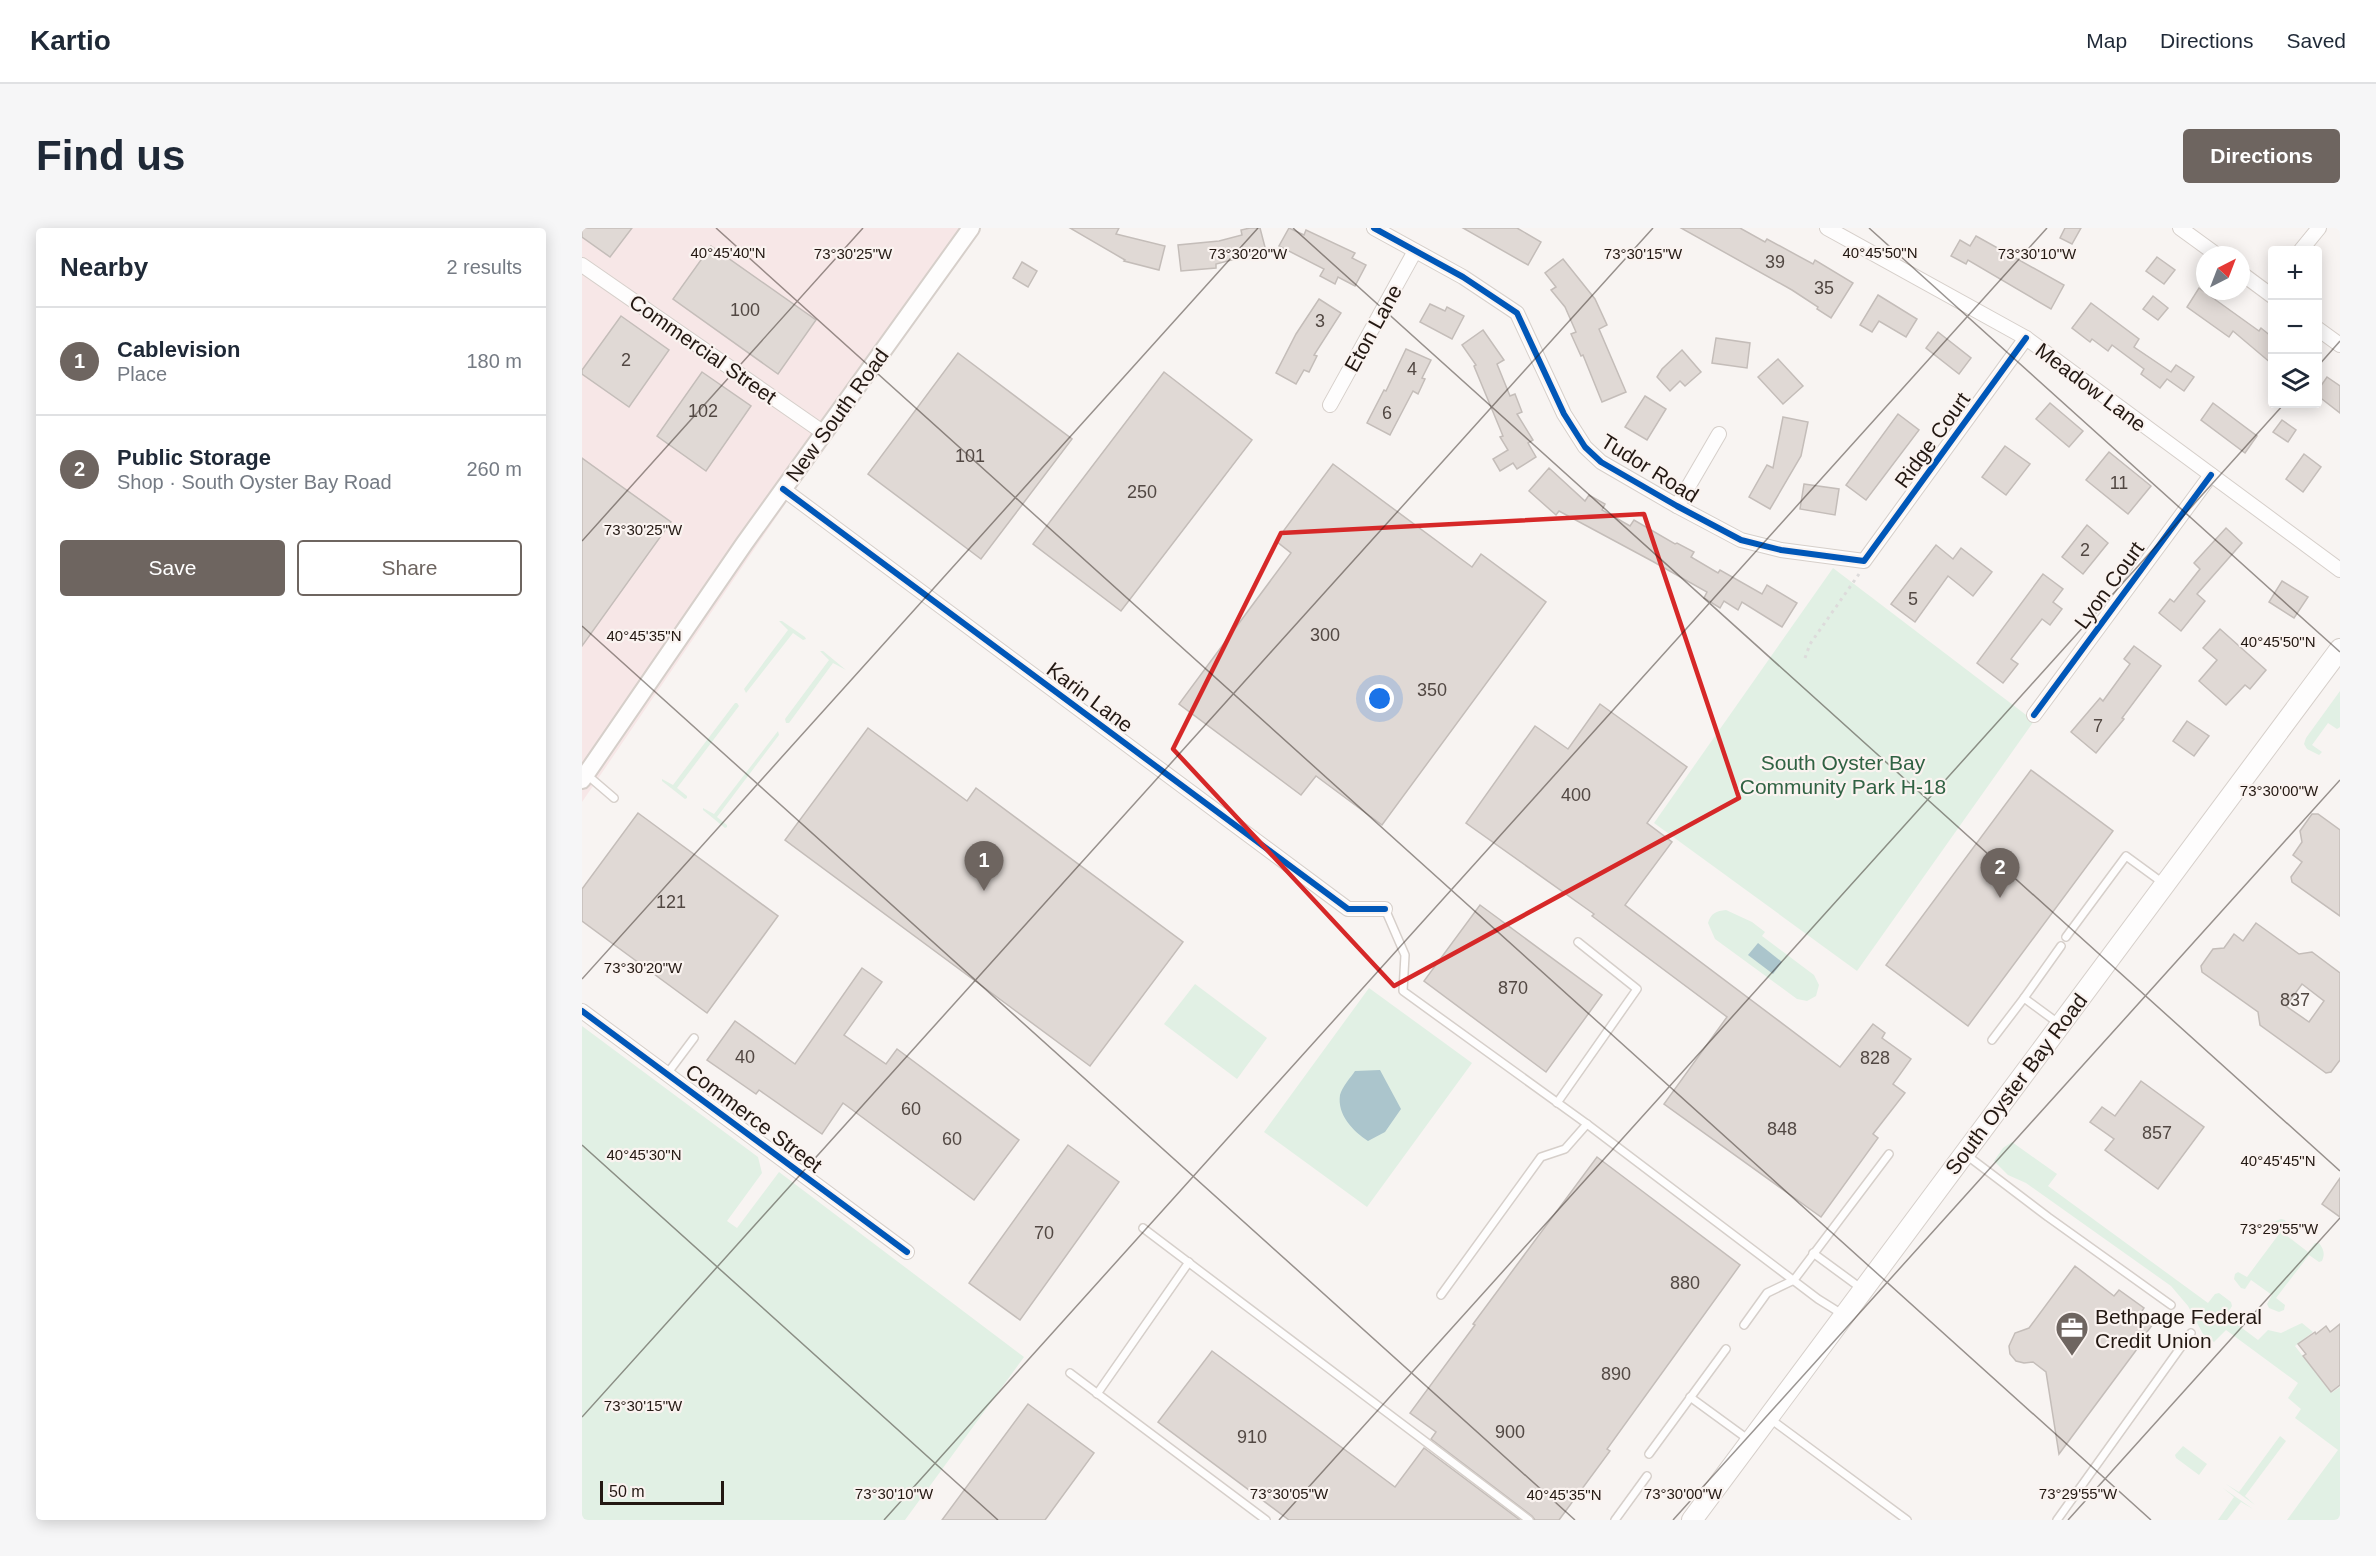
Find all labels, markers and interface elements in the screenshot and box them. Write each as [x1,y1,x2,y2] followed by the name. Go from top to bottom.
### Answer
[30,25,111,56] text: Kartio
[2086,29,2127,52] text: Map
[2160,29,2253,52] text: Directions
[2286,29,2346,52] text: Saved
[2183,129,2340,183] button: Directions
[36,132,185,179] text: Find us
[690,244,766,261] text: 40°45'40"N
[1842,244,1918,261] text: 40°45'50"N
[814,245,893,262] text: 73°30'25"W
[1209,245,1288,262] text: 73°30'20"W
[1604,245,1683,262] text: 73°30'15"W
[1998,245,2077,262] text: 73°30'10"W
[2196,246,2250,300] north arrow
[2268,246,2322,408] map controls
[2268,246,2322,300] button: +
[60,252,148,282] text: Nearby
[1765,252,1785,272] house number: 39
[446,256,522,278] text: 2 results
[1814,278,1834,298] house number: 35
[1340,281,1406,375] street label: Eton Lane
[625,290,781,408] street label: Commercial Street
[730,300,760,320] house number: 100
[2268,300,2322,354] button: −
[1315,311,1325,331] house number: 3
[117,337,240,362] text: Cablevision
[2031,338,2151,436] street label: Meadow Lane
[781,344,893,486] street label: New South Road
[74,350,85,372] text: 1
[466,350,522,372] text: 180 m
[621,350,631,370] house number: 2
[2268,354,2322,408] button: layers
[1407,359,1417,379] house number: 4
[117,363,167,385] text: Place
[1890,388,1974,492] street label: Ridge Court
[688,401,718,421] house number: 102
[1382,403,1392,423] house number: 6
[1597,429,1703,507] street label: Tudor Road
[117,445,271,470] text: Public Storage
[955,446,985,466] house number: 101
[74,458,85,480] text: 2
[466,458,522,480] text: 260 m
[117,471,392,493] text: Shop · South Oyster Bay Road
[2110,473,2128,493] house number: 11
[1127,482,1157,502] house number: 250
[604,521,683,538] text: 73°30'25"W
[2070,537,2148,633] street label: Lyon Court
[60,540,285,596] button: Save
[297,540,522,596] button: Share
[2080,540,2090,560] house number: 2
[1908,589,1918,609] house number: 5
[1310,625,1340,645] house number: 300
[606,627,682,644] text: 40°45'35"N
[2240,633,2316,650] text: 40°45'50"N
[1043,657,1137,737] street label: Karin Lane
[1417,680,1447,700] house number: 350
[1365,684,1394,713] your location
[2093,716,2103,736] house number: 7
[1740,751,1946,798] park label: South Oyster Bay Community Park H-18
[2240,782,2319,799] text: 73°30'00"W
[1561,785,1591,805] house number: 400
[964,842,1004,891] pin: 1
[1980,848,2020,898] pin: 2
[656,892,686,912] house number: 121
[604,959,683,976] text: 73°30'20"W
[1498,978,1528,998] house number: 870
[1940,989,2092,1179] street label: South Oyster Bay Road
[2280,990,2310,1010] house number: 837
[735,1047,755,1067] house number: 40
[1860,1048,1890,1068] house number: 828
[681,1059,827,1177] street label: Commerce Street
[901,1099,921,1119] house number: 60
[1767,1119,1797,1139] house number: 848
[2142,1123,2172,1143] house number: 857
[942,1129,962,1149] house number: 60
[606,1146,682,1163] text: 40°45'30"N
[2240,1152,2316,1169] text: 40°45'45"N
[2240,1220,2319,1237] text: 73°29'55"W
[1034,1223,1054,1243] house number: 70
[1670,1273,1700,1293] house number: 880
[2095,1305,2262,1352] place label: Bethpage Federal Credit Union
[2054,1310,2090,1357] office icon: Bethpage Federal Credit Union
[1601,1364,1631,1384] house number: 890
[604,1397,683,1414] text: 73°30'15"W
[1495,1422,1525,1442] house number: 900
[1237,1427,1267,1447] house number: 910
[600,1478,724,1506] scale bar
[609,1483,645,1500] text: 50 m
[855,1485,934,1502] text: 73°30'10"W
[1250,1485,1329,1502] text: 73°30'05"W
[1644,1485,1723,1502] text: 73°30'00"W
[2039,1485,2118,1502] text: 73°29'55"W
[1526,1486,1602,1503] text: 40°45'35"N

